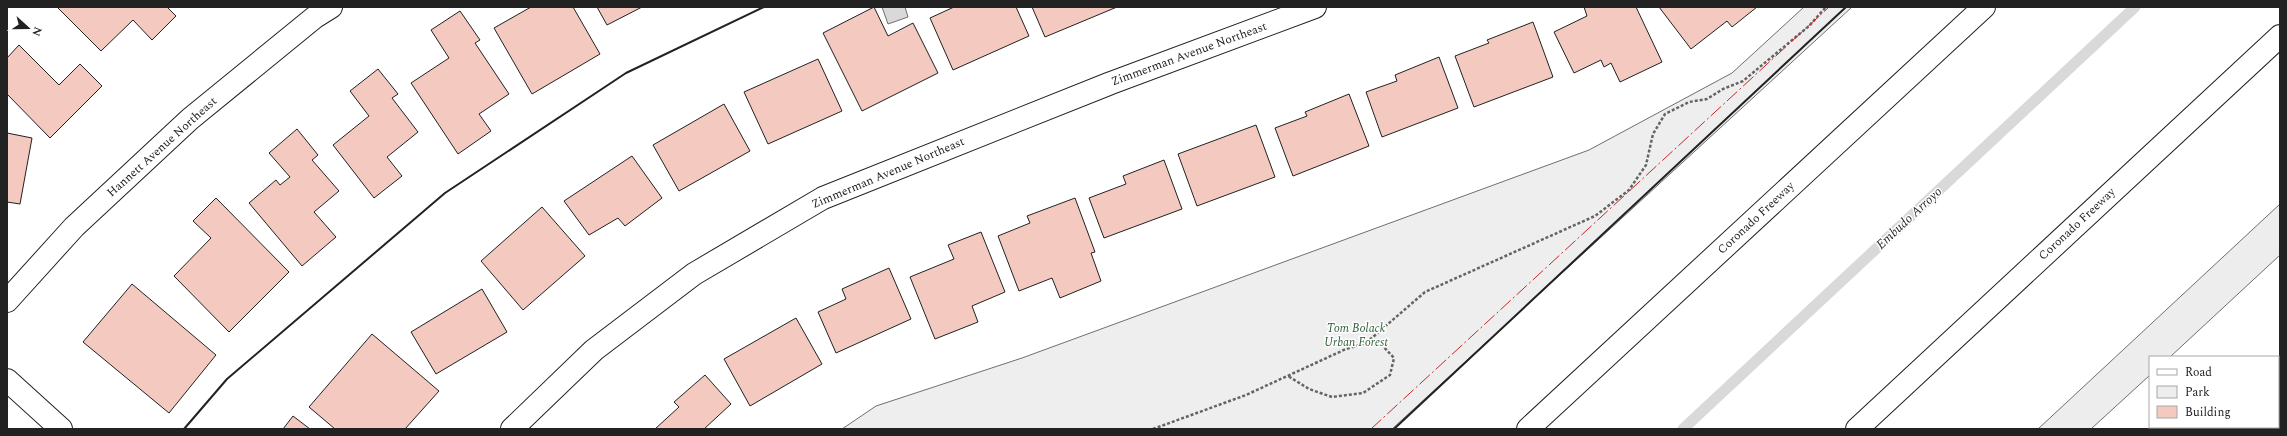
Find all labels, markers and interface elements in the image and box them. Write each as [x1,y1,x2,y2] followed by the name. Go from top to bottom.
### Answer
[8,8,48,48] north arrow
[1108,17,1270,91] street label: Zimmerman Avenue Northeast
[27,24,46,39] text: N
[103,92,221,202] street label: Hannett Avenue Northeast
[809,132,967,214] street label: Zimmerman Avenue Northeast
[1713,176,1800,259] street label: Coronado Freeway
[1871,182,1947,254] water label: Embudo Arroyo
[2034,182,2121,265] street label: Coronado Freeway
[1324,319,1388,352] park label: Tom Bolack Urban Forest
[2149,356,2279,428] legend
[2185,363,2212,382] text: Road
[2185,383,2210,402] text: Park
[2185,403,2231,422] text: Building

